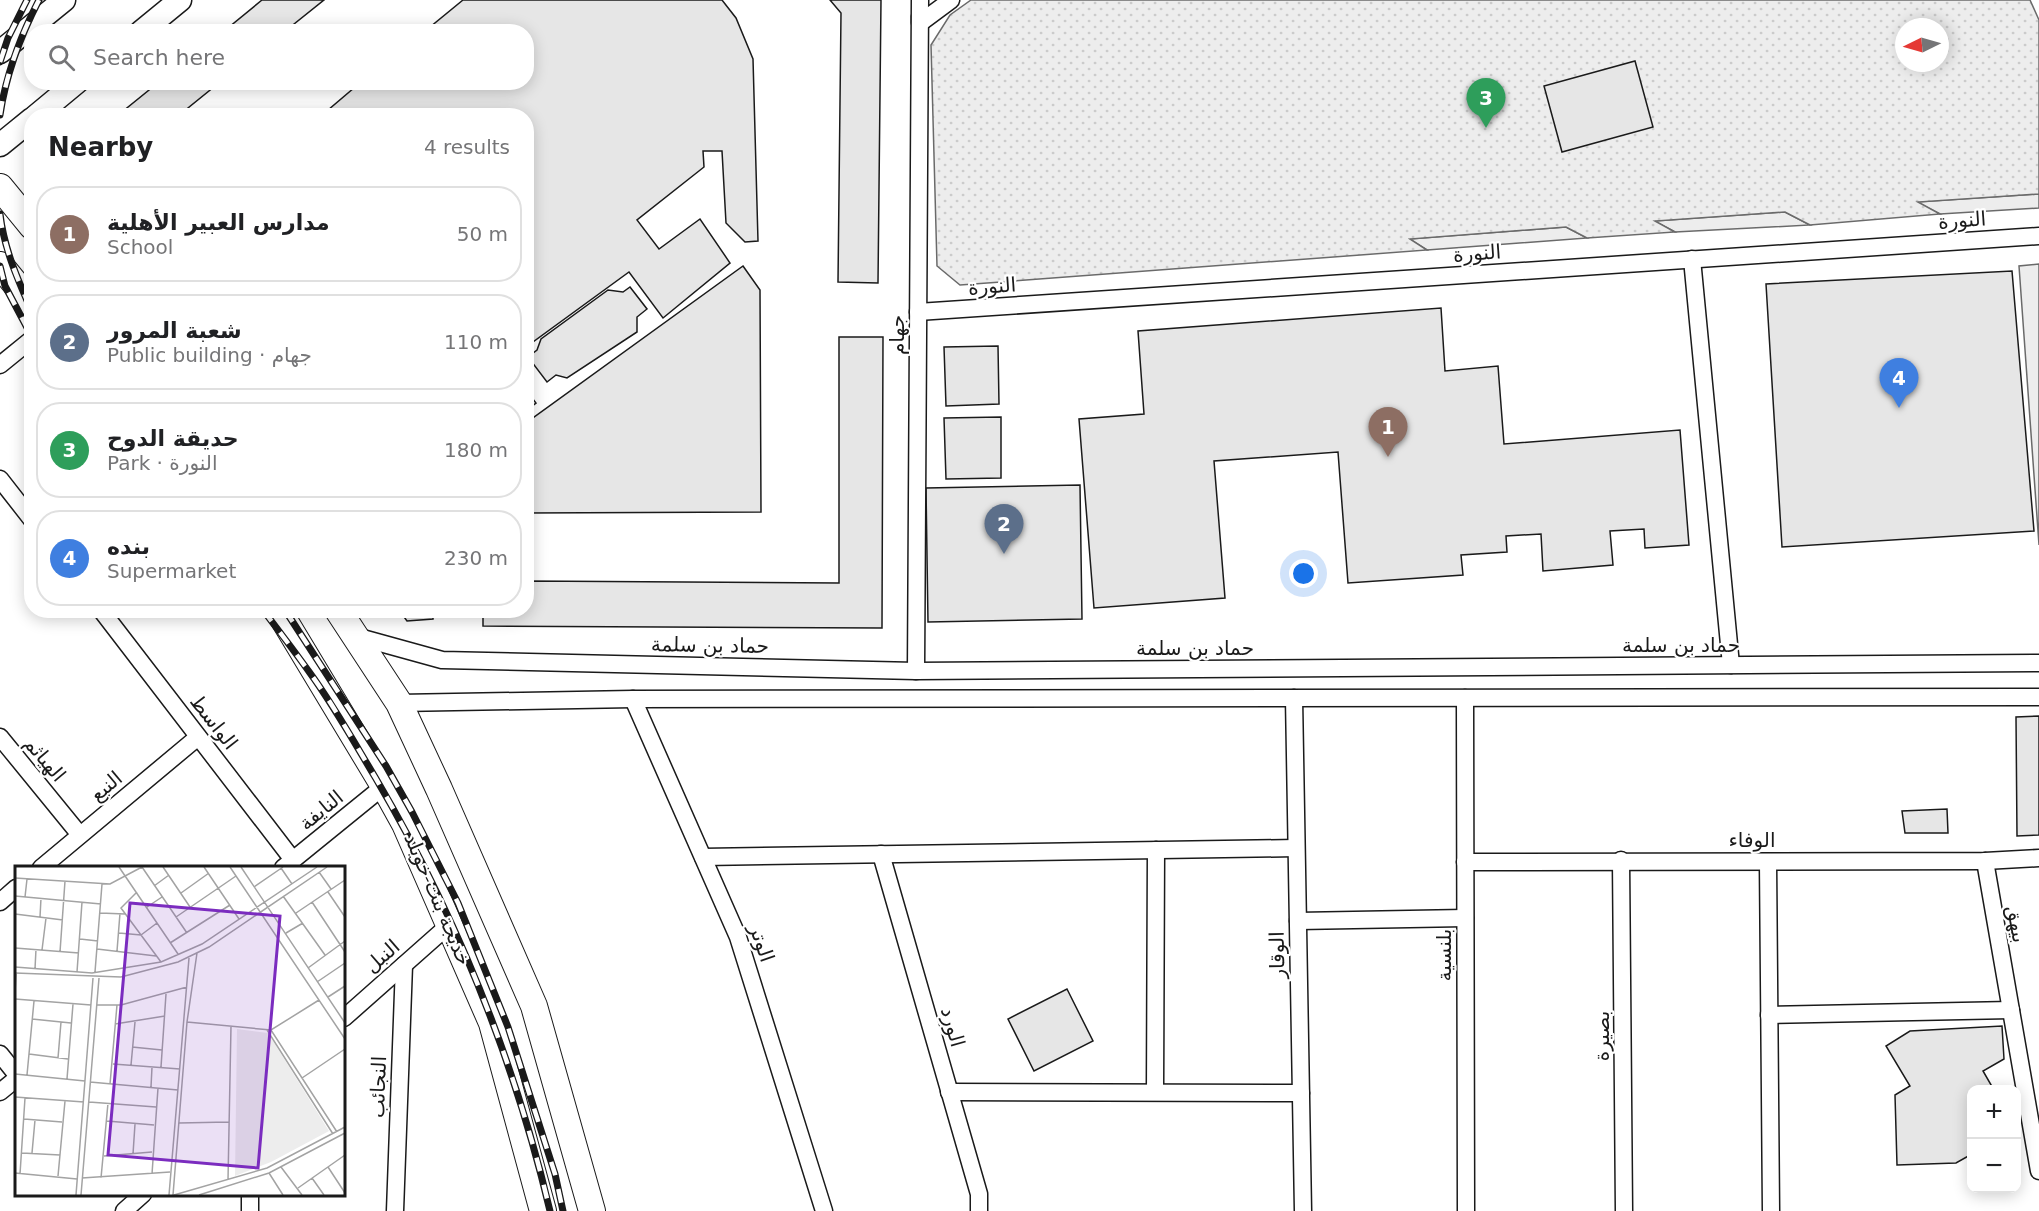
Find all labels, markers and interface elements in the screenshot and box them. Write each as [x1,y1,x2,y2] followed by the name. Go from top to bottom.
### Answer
[1895,18,1949,72] north arrow
[24,24,534,90] search box
[45,41,78,74] icon: search
[93,45,225,70] text: Search here
[1466,78,1506,128] pin: 3
[48,132,153,162] text: Nearby
[424,135,510,159] text: 4 results
[1937,206,1987,234] street label: النورة
[107,210,330,235] text: مدارس العبير الأهلية
[63,222,76,246] text: 1
[457,222,508,246] text: 50 m
[107,235,173,259] text: School
[1452,239,1502,267] street label: النورة
[967,272,1017,300] street label: النورة
[885,315,909,355] street label: جهام
[107,318,242,343] text: شعبة المرور
[63,330,76,354] text: 2
[444,330,508,354] text: 110 m
[107,343,312,367] text: Public building · جهام
[1880,358,1918,408] pin: 4
[1368,408,1408,457] pin: 1
[107,426,239,451] text: حديقة الدوح
[63,438,76,462] text: 3
[444,438,508,462] text: 180 m
[107,451,217,475] text: Park · النورة
[984,504,1024,554] pin: 2
[107,534,150,559] text: بنده
[63,546,76,570] text: 4
[444,546,508,570] text: 230 m
[107,559,236,583] text: Supermarket
[1289,559,1318,588] your location
[651,632,769,658] street label: حماد بن سلمة
[1622,633,1740,657] street label: حماد بن سلمة
[1136,636,1254,660] street label: حماد بن سلمة
[185,690,243,754] street label: الواسط
[19,731,71,787] street label: الهياثم
[85,766,127,806] street label: النبع
[294,785,348,835] street label: النايفة
[1728,828,1776,852] street label: الوفاء
[399,829,477,969] street label: خديجة بنت خويلد
[15,866,345,1196] inset map
[2002,903,2032,945] street label: بيهق
[744,920,780,965] street label: الوتر
[1432,929,1456,981] street label: بلنسية
[1265,931,1289,980] street label: الوقار
[359,934,405,978] street label: النبل
[936,1004,970,1050] street label: الورد
[1590,1011,1614,1061] street label: بصيرة
[365,1056,391,1118] street label: النجائب
[1967,1085,2021,1193] map controls
[1967,1085,2021,1139] button: +
[1967,1139,2021,1193] button: −

